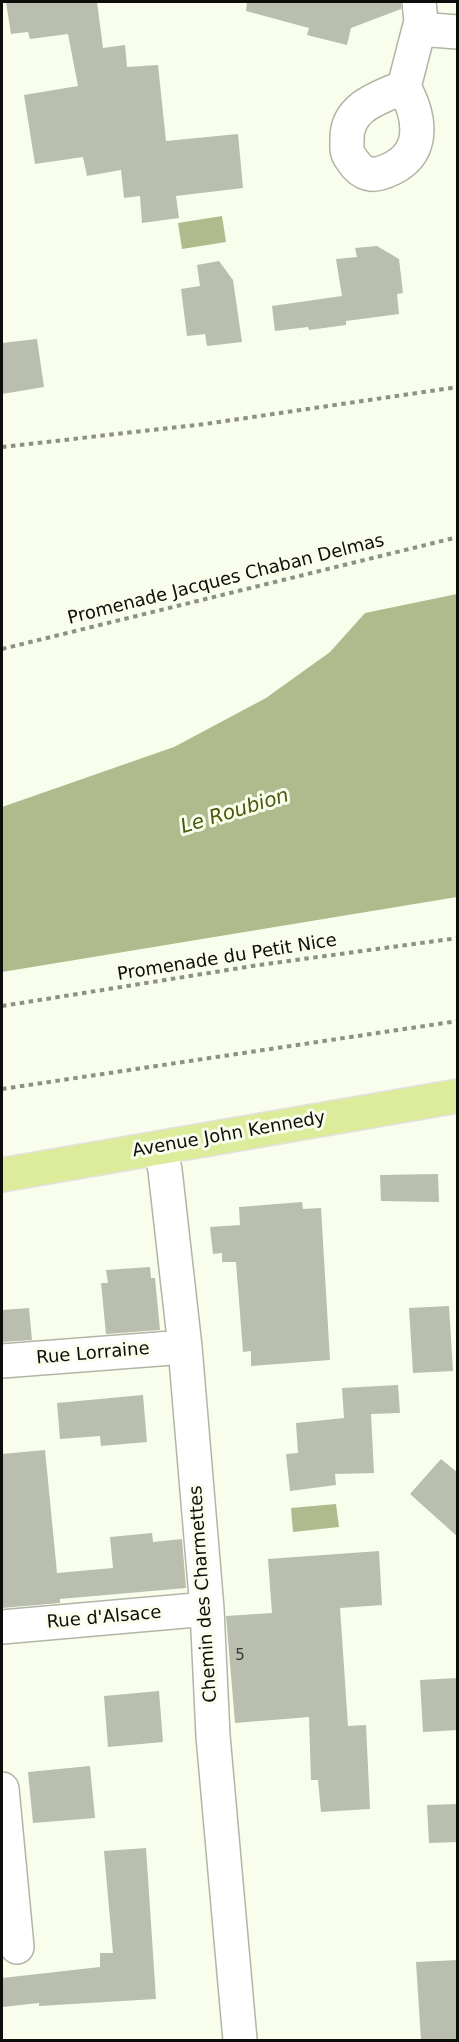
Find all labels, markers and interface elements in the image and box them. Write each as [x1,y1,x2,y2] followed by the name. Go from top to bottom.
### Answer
[65,530,387,630] street label: Promenade Jacques Chaban Delmas
[178,784,292,840] water label: Le Roubion
[116,930,338,986] street label: Promenade du Petit Nice
[131,1107,327,1163] street label: Avenue John Kennedy
[35,1338,151,1370] street label: Rue Lorraine
[186,1485,222,1703] street label: Chemin des Charmettes
[46,1602,162,1634] street label: Rue d'Alsace
[235,1647,245,1665] house number: 5

